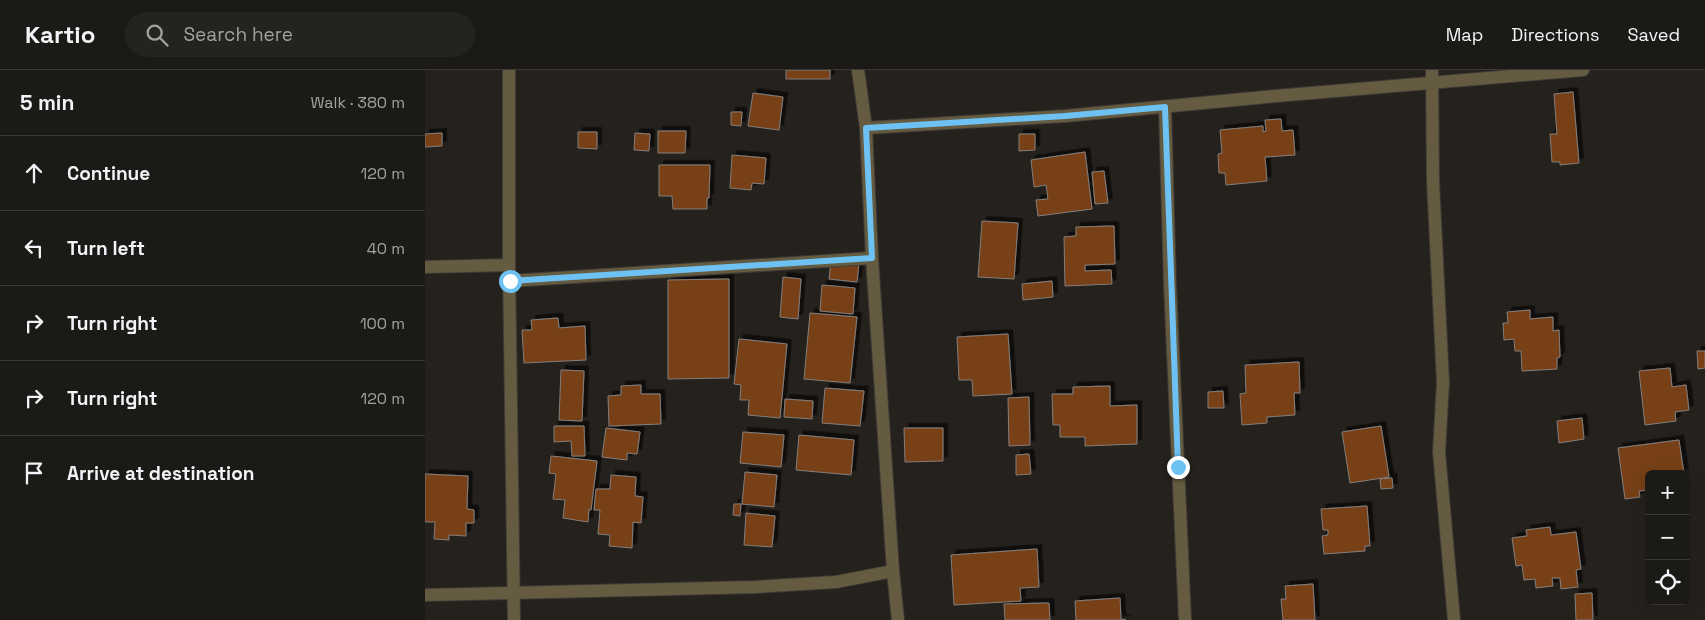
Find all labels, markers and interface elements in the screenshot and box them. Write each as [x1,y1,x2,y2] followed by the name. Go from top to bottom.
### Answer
[125,12,475,57] search box
[25,19,95,50] text: Kartio
[143,21,171,49] icon: search
[183,22,293,47] text: Search here
[1446,23,1483,46] text: Map
[1511,23,1600,46] text: Directions
[1628,23,1680,46] text: Saved
[20,89,74,116] text: 5 min
[310,92,405,113] text: Walk · 380 m
[20,159,48,187] icon: ahead
[67,161,150,186] text: Continue
[361,163,405,184] text: 120 m
[20,234,48,262] icon: left
[67,236,145,261] text: Turn left
[367,238,405,259] text: 40 m
[499,270,522,293] route start
[20,309,48,337] icon: right
[67,311,157,336] text: Turn right
[360,313,405,334] text: 100 m
[20,384,48,412] icon: right
[67,386,157,411] text: Turn right
[361,388,405,409] text: 120 m
[1167,456,1190,479] route end
[20,459,48,487] icon: arrive
[67,461,255,486] text: Arrive at destination
[1645,470,1690,605] map controls
[1645,470,1690,515] button: +
[1645,515,1690,560] button: −
[1645,560,1690,605] button: locate

